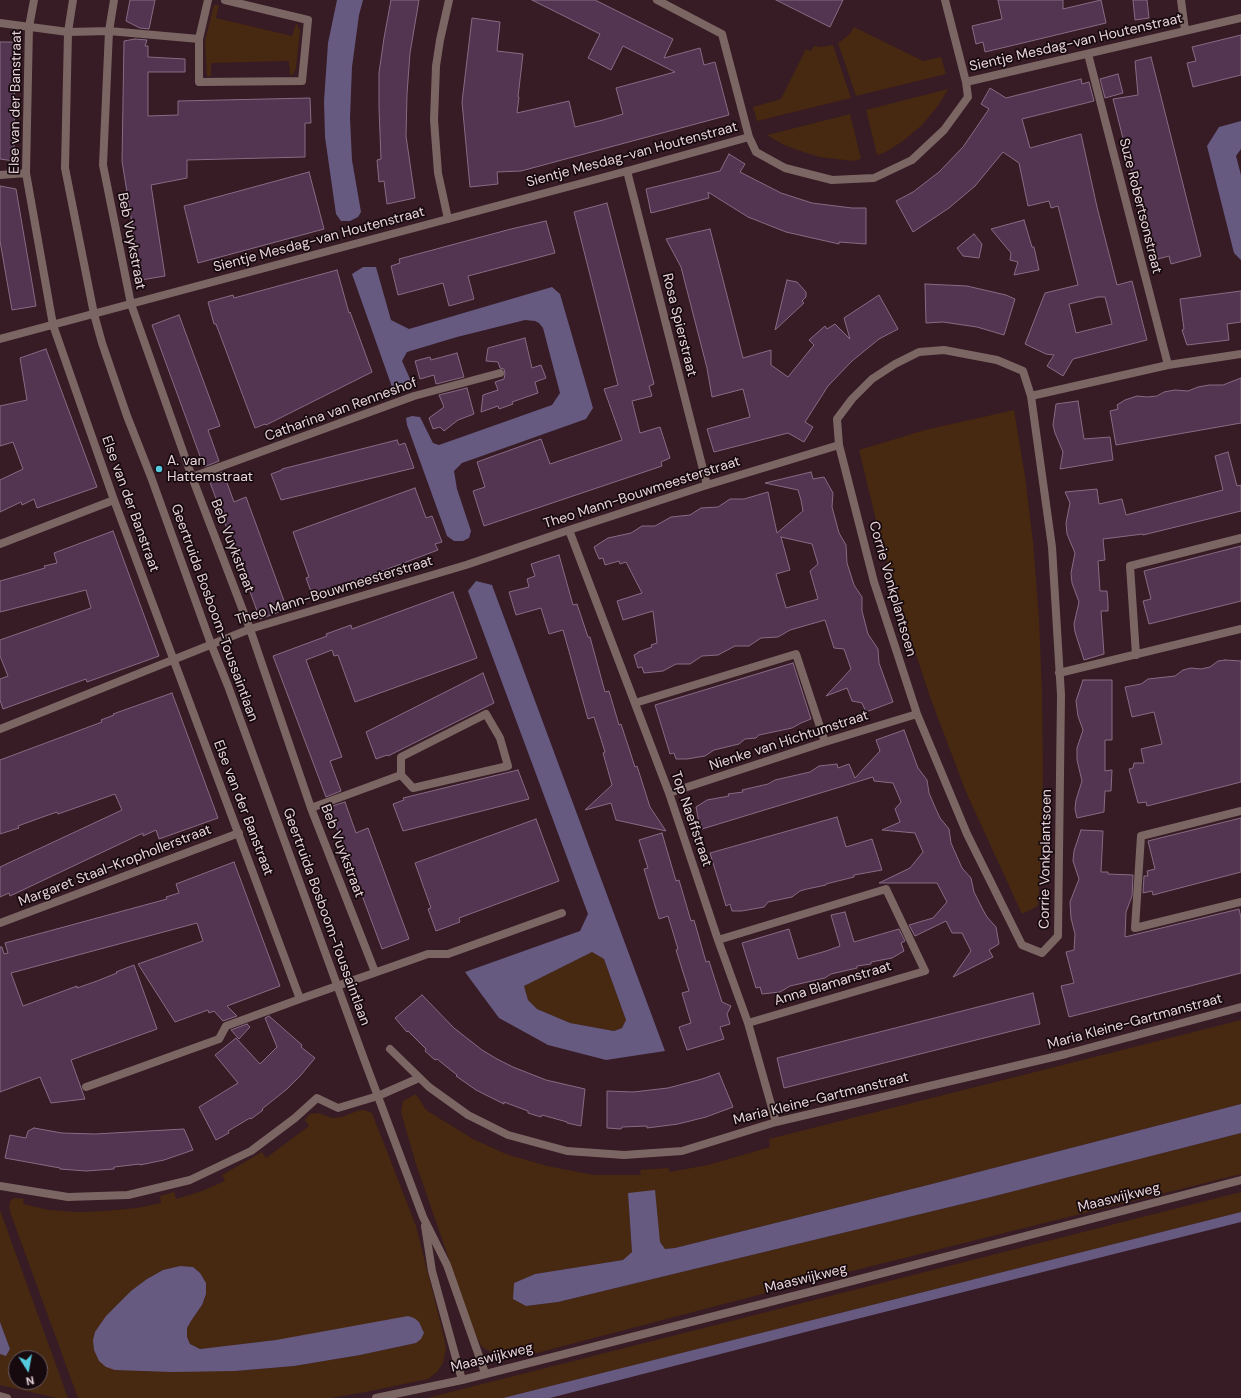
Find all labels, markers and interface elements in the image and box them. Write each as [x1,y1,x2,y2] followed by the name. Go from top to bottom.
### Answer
[968,10,1184,76] street label: Sientje Mesdag-van Houtenstraat
[6,30,26,174] street label: Else van der Banstraat
[525,119,739,191] street label: Sientje Mesdag-van Houtenstraat
[1115,136,1165,276] street label: Suze Robertsonstraat
[113,191,149,291] street label: Beb Vuykstraat
[212,204,426,276] street label: Sientje Mesdag-van Houtenstraat
[658,272,700,378] street label: Rosa Spierstraat
[263,375,419,445] street label: Catharina van Renneshof
[98,434,162,574] street label: Else van der Banstraat
[167,453,253,486] place label: A. van Hattemstraat
[542,453,742,533] street label: Theo Mann-Bouwmeesterstraat
[154,464,164,474] marker: A. van Hattemstraat
[207,497,257,595] street label: Beb Vuykstraat
[167,502,261,724] street label: Geertruida Bosboom-Toussaintlaan
[865,519,919,659] street label: Corrie Vonkplantsoen
[233,553,435,629] street label: Theo Mann-Bouwmeesterstraat
[707,707,871,775] street label: Nienke van Hichtumstraat
[209,738,277,878] street label: Else van der Banstraat
[667,769,715,869] street label: Top Naeffstraat
[1036,789,1056,929] street label: Corrie Vonkplantsoen
[317,802,367,900] street label: Beb Vuykstraat
[279,806,373,1028] street label: Geertruida Bosboom-Toussaintlaan
[16,821,214,911] street label: Margaret Staal-Krophollerstraat
[772,958,894,1010] street label: Anna Blamanstraat
[1046,991,1224,1053] street label: Maria Kleine-Gartmanstraat
[731,1069,911,1129] street label: Maria Kleine-Gartmanstraat
[1076,1180,1162,1216] street label: Maaswijkweg
[763,1261,849,1297] street label: Maaswijkweg
[449,1340,535,1376] street label: Maaswijkweg
[8,1350,48,1390] north arrow
[25,1373,35,1388] text: N

